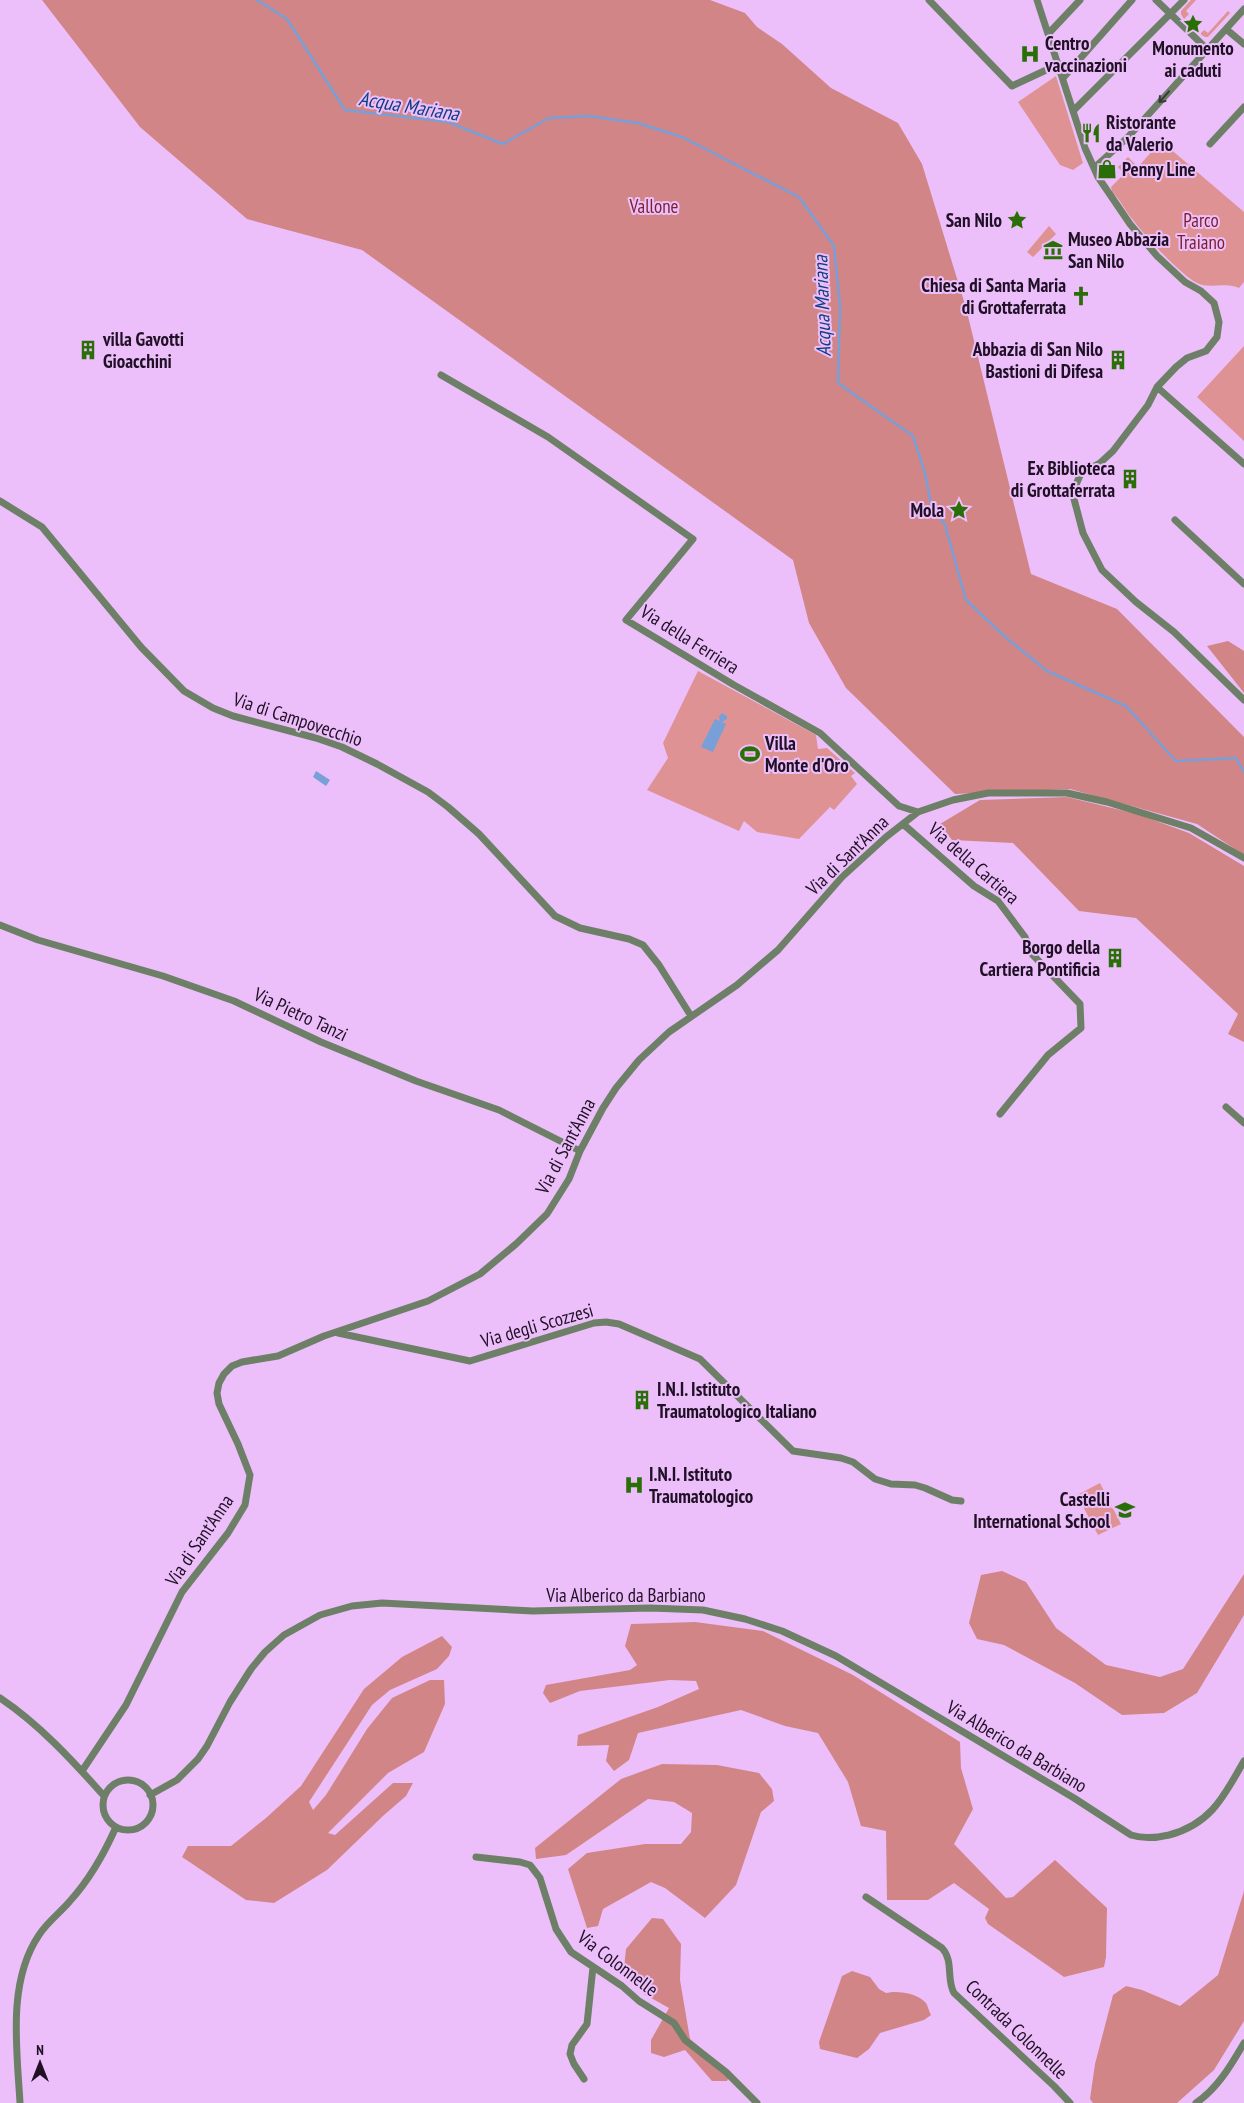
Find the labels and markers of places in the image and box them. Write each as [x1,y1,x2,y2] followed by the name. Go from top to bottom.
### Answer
[1182,13,1204,35] place icon: Monumento ai caduti
[1044,31,1127,77] place label: Centro vaccinazioni
[1152,36,1234,82] place label: Monumento ai caduti
[1019,43,1041,65] hospital icon: Centro vaccinazioni
[1106,110,1176,156] place label: Ristorante da Valerio
[1080,122,1102,144] restaurant icon: Ristorante da Valerio
[1122,157,1196,181] place label: Penny Line
[1096,158,1118,180] shop icon: Penny Line
[946,208,1002,232] place label: San Nilo
[1006,209,1028,231] place icon: San Nilo
[1068,227,1169,273] place label: Museo Abbazia San Nilo
[1042,239,1064,261] museum icon: Museo Abbazia San Nilo
[921,273,1066,319] place label: Chiesa di Santa Maria di Grottaferrata
[1070,285,1092,307] church icon: Chiesa di Santa Maria di Grottaferrata
[102,327,184,373] place label: villa Gavotti Gioacchini
[972,337,1103,383] place label: Abbazia di San Nilo Bastioni di Difesa
[77,339,99,361] building icon: villa Gavotti Gioacchini
[1107,349,1129,371] building icon: Abbazia di San Nilo Bastioni di Difesa
[1011,456,1115,502] place label: Ex Biblioteca di Grottaferrata
[1119,468,1141,490] building icon: Ex Biblioteca di Grottaferrata
[910,498,944,522] place label: Mola
[948,499,970,521] place icon: Mola
[764,731,849,777] place label: Villa Monte d'Oro
[739,743,761,765] sports icon: Villa Monte d'Oro
[980,935,1100,981] place label: Borgo della Cartiera Pontificia
[1104,947,1126,969] building icon: Borgo della Cartiera Pontificia
[657,1377,817,1423] place label: I.N.I. Istituto Traumatologico Italiano
[631,1389,653,1411] building icon: I.N.I. Istituto Traumatologico Italiano
[649,1462,753,1508] place label: I.N.I. Istituto Traumatologico
[623,1474,645,1496] hospital icon: I.N.I. Istituto Traumatologico
[973,1487,1110,1533] place label: Castelli International School
[1114,1499,1136,1521] school or university icon: Castelli International School

